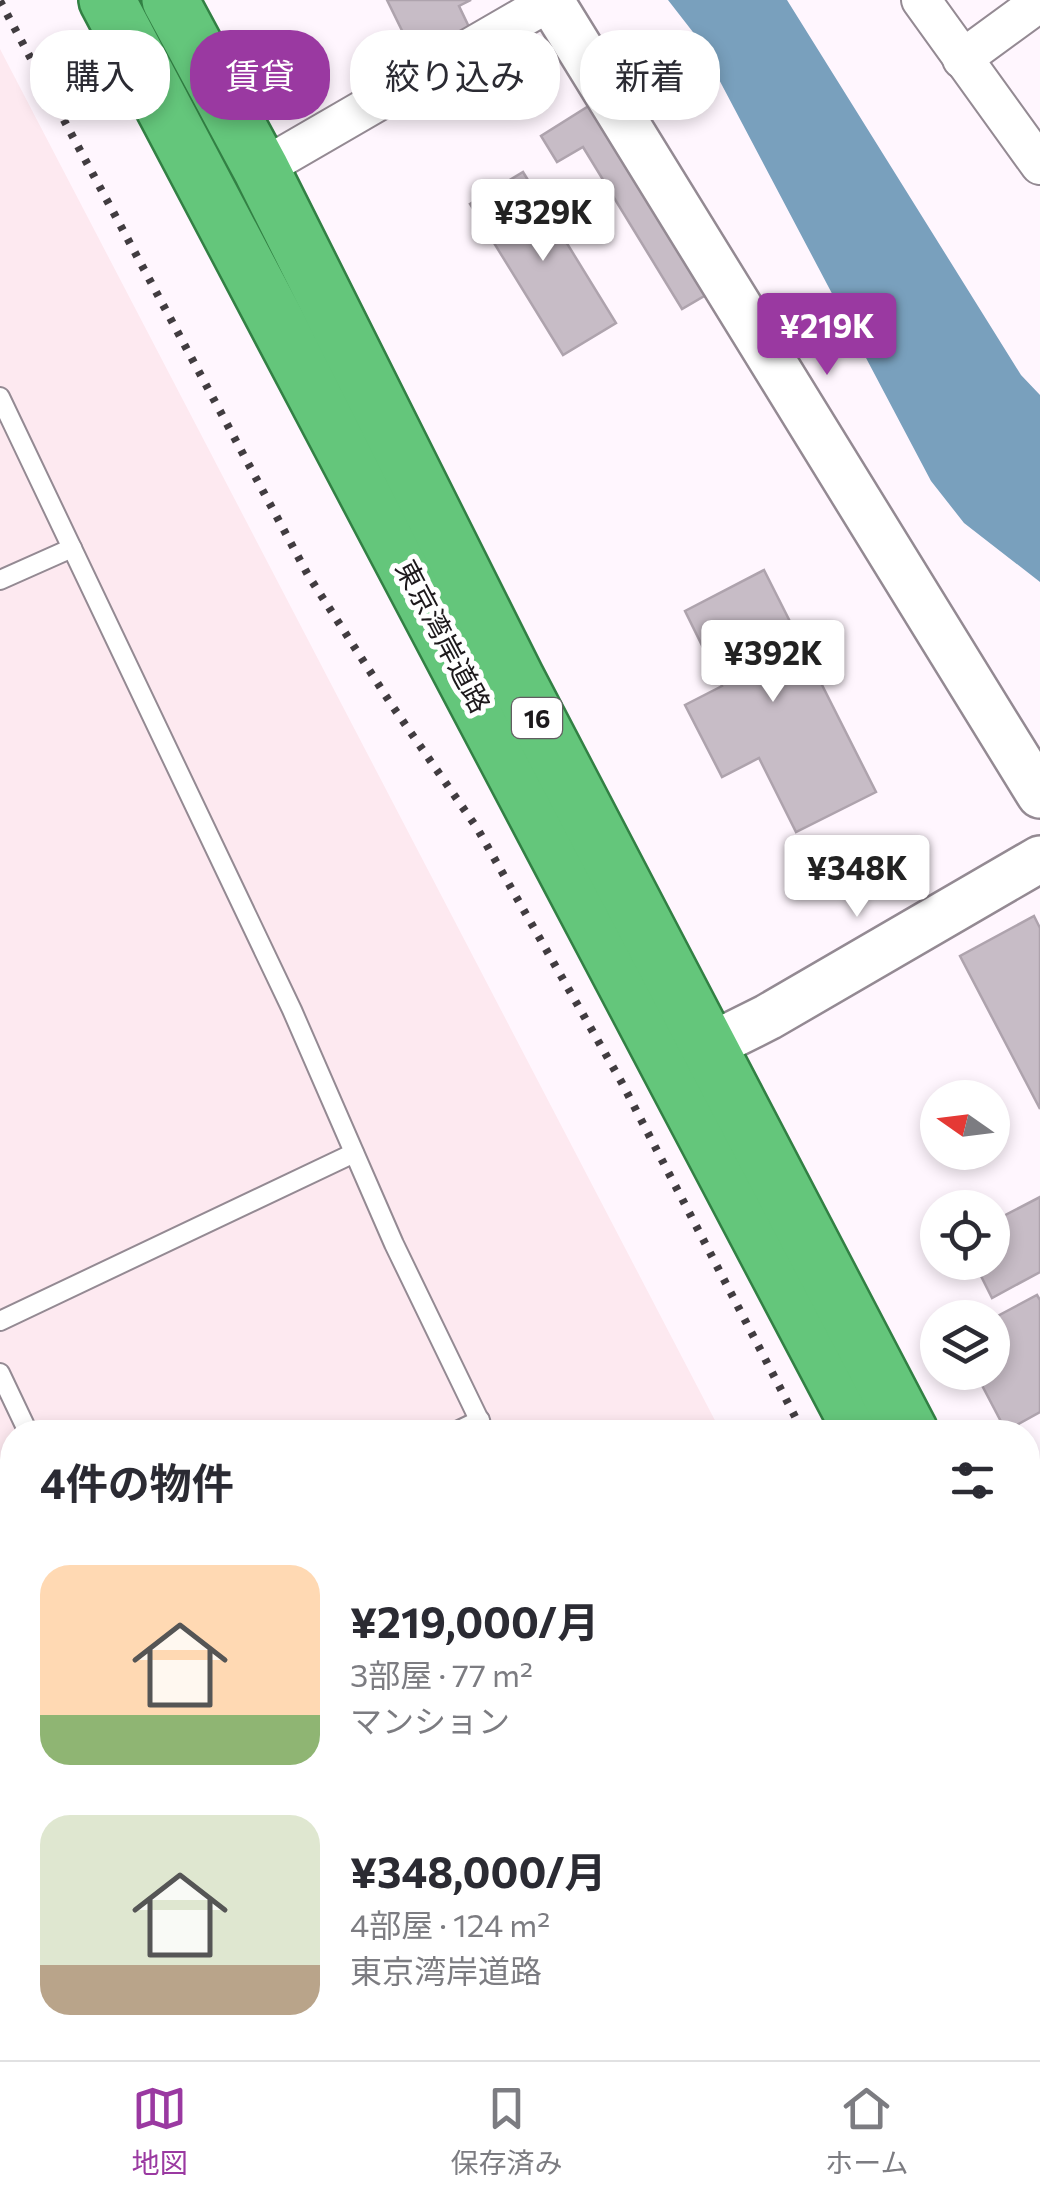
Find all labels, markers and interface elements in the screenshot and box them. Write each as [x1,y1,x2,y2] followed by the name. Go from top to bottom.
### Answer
[30,30,170,120] chip: 購入
[190,30,330,120] chip: 賃貸
[350,30,560,120] chip: 絞り込み
[580,30,720,120] chip: 新着
[473,179,613,264] pin: ¥329K
[493,191,593,231] text: ¥329K
[757,293,897,378] pin: ¥219K
[779,305,875,345] text: ¥219K
[390,554,498,718] street label: 東京湾岸道路
[703,620,843,705] pin: ¥392K
[723,632,823,672] text: ¥392K
[512,698,562,738] road number: 16
[787,835,927,920] pin: ¥348K
[806,847,908,887] text: ¥348K
[920,1080,1010,1170] north arrow
[920,1080,1010,1390] map controls
[920,1190,1010,1280] button: locate
[920,1300,1010,1390] button: layers
[945,1453,1000,1508] icon: filters
[40,1456,234,1508] text: 4件の物件
[350,1595,599,1647] text: ¥219,000/月
[120,1605,240,1725] icon: home
[350,1654,533,1694] text: 3部屋 · 77 m²
[350,1700,510,1740] text: マンション
[350,1845,607,1897] text: ¥348,000/月
[120,1855,240,1975] icon: home
[350,1904,550,1944] text: 4部屋 · 124 m²
[350,1950,542,1990] text: 東京湾岸道路
[131,2081,187,2181] tab: 地図
[450,2081,562,2181] tab: 保存済み
[825,2081,909,2181] tab: ホーム

